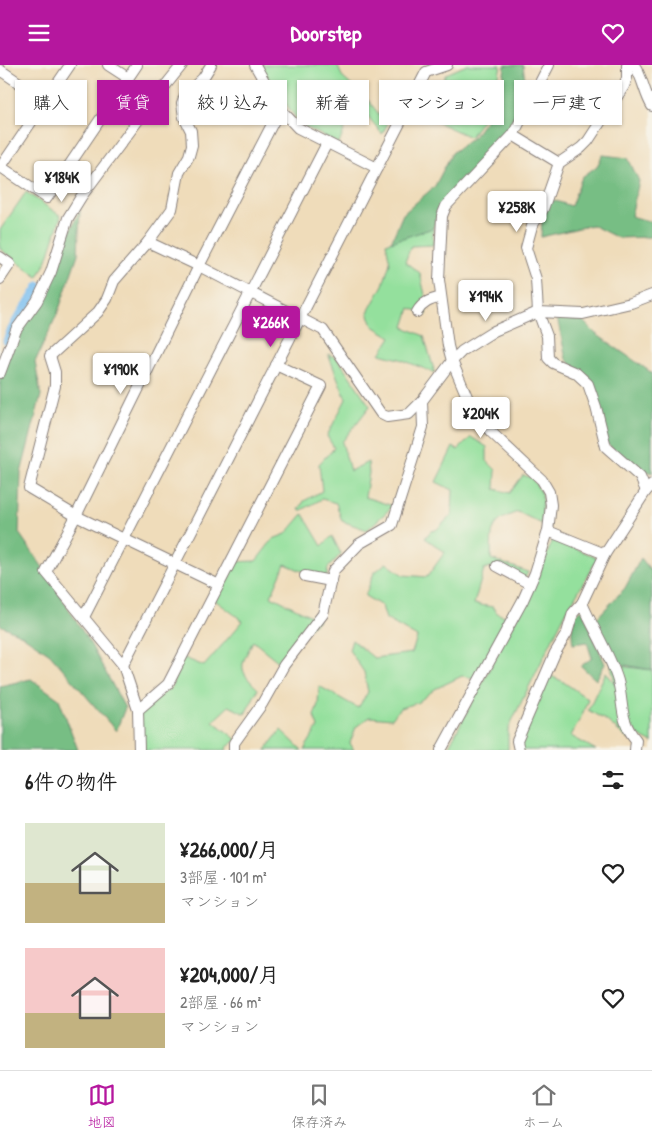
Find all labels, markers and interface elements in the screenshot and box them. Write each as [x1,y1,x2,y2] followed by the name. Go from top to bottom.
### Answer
[291,18,361,48] text: Doorstep
[25,19,53,47] icon: menu
[599,19,627,47] icon: heart
[15,80,87,125] chip: 購入
[97,80,169,125] chip: 賃貸
[179,80,287,125] chip: 絞り込み
[297,80,369,125] chip: 新着
[379,80,504,125] chip: マンション
[514,80,622,125] chip: 一戸建て
[27,161,97,203] pin: ¥184K
[45,166,79,188] text: ¥184K
[482,191,552,233] pin: ¥258K
[499,196,535,218] text: ¥258K
[451,279,521,322] pin: ¥194K
[469,285,503,307] text: ¥194K
[236,305,306,348] pin: ¥266K
[253,311,289,333] text: ¥266K
[86,353,156,395] pin: ¥190K
[104,358,138,380] text: ¥190K
[446,397,516,439] pin: ¥204K
[463,402,499,424] text: ¥204K
[599,766,627,794] icon: filters
[25,767,117,796] text: 6件の物件
[180,835,279,864] text: ¥266,000/月
[65,843,125,903] icon: home
[599,859,627,887] icon: heart
[180,866,267,888] text: 3部屋 · 101 m²
[180,890,259,912] text: マンション
[180,960,279,989] text: ¥204,000/月
[65,968,125,1028] icon: home
[599,984,627,1012] icon: heart
[180,991,261,1013] text: 2部屋 · 66 m²
[180,1015,259,1037] text: マンション
[88,1081,116,1131] tab: 地図
[291,1081,347,1131] tab: 保存済み
[523,1081,564,1131] tab: ホーム

